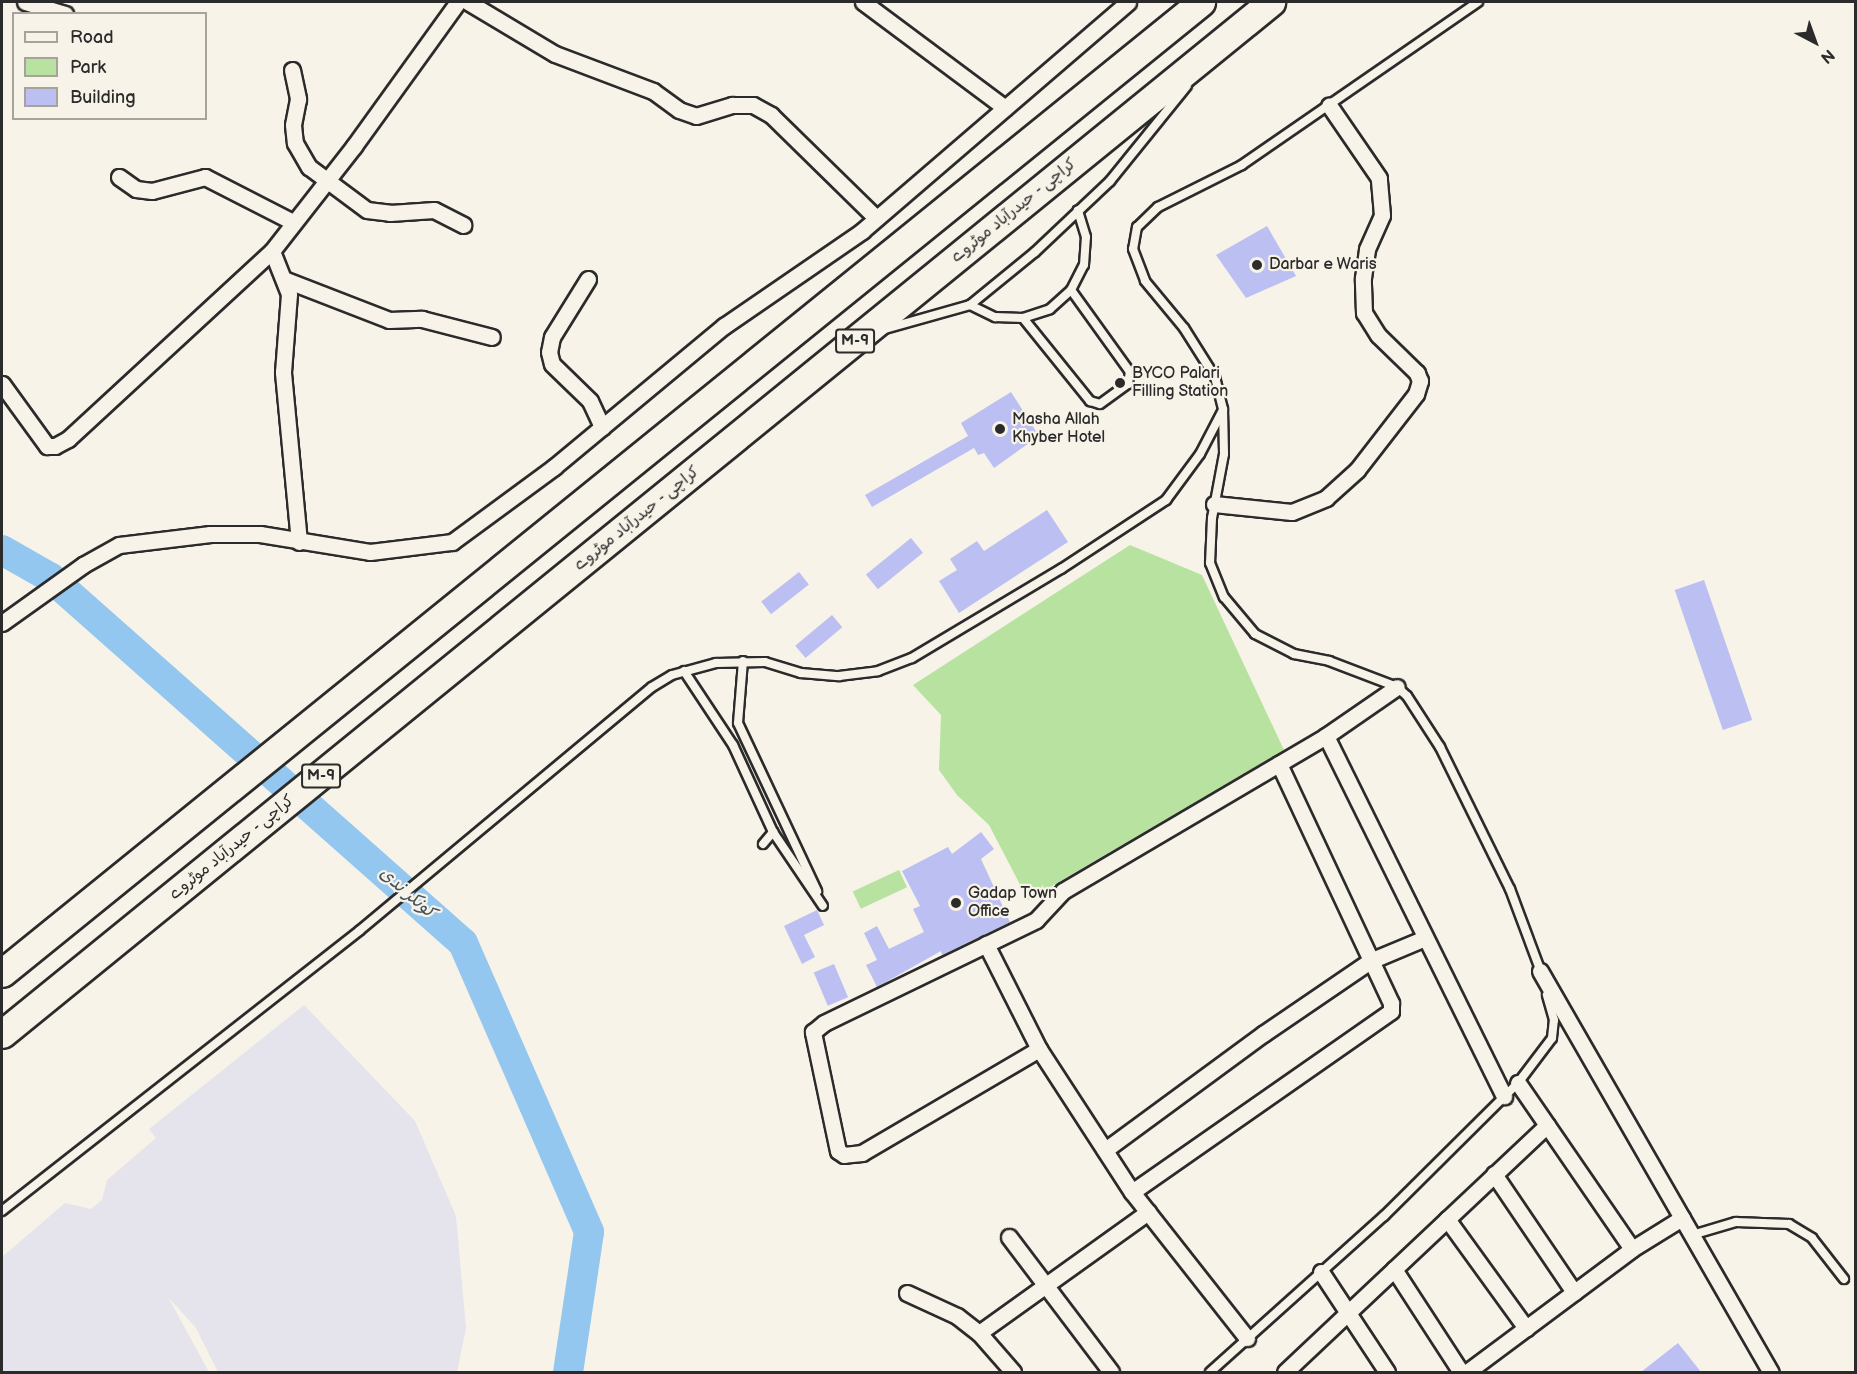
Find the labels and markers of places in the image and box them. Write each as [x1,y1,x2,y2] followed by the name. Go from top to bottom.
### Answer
[1269,255,1377,275] place label: Darbar e Waris
[1250,258,1264,272] marker: Darbar e Waris
[1132,364,1229,402] place label: BYCO Palari Filling Station
[1113,376,1127,390] marker: BYCO Palari Filling Station
[1012,410,1105,448] place label: Masha Allah Khyber Hotel
[993,422,1007,436] marker: Masha Allah Khyber Hotel
[968,884,1058,922] place label: Gadap Town Office
[949,896,963,910] marker: Gadap Town Office

